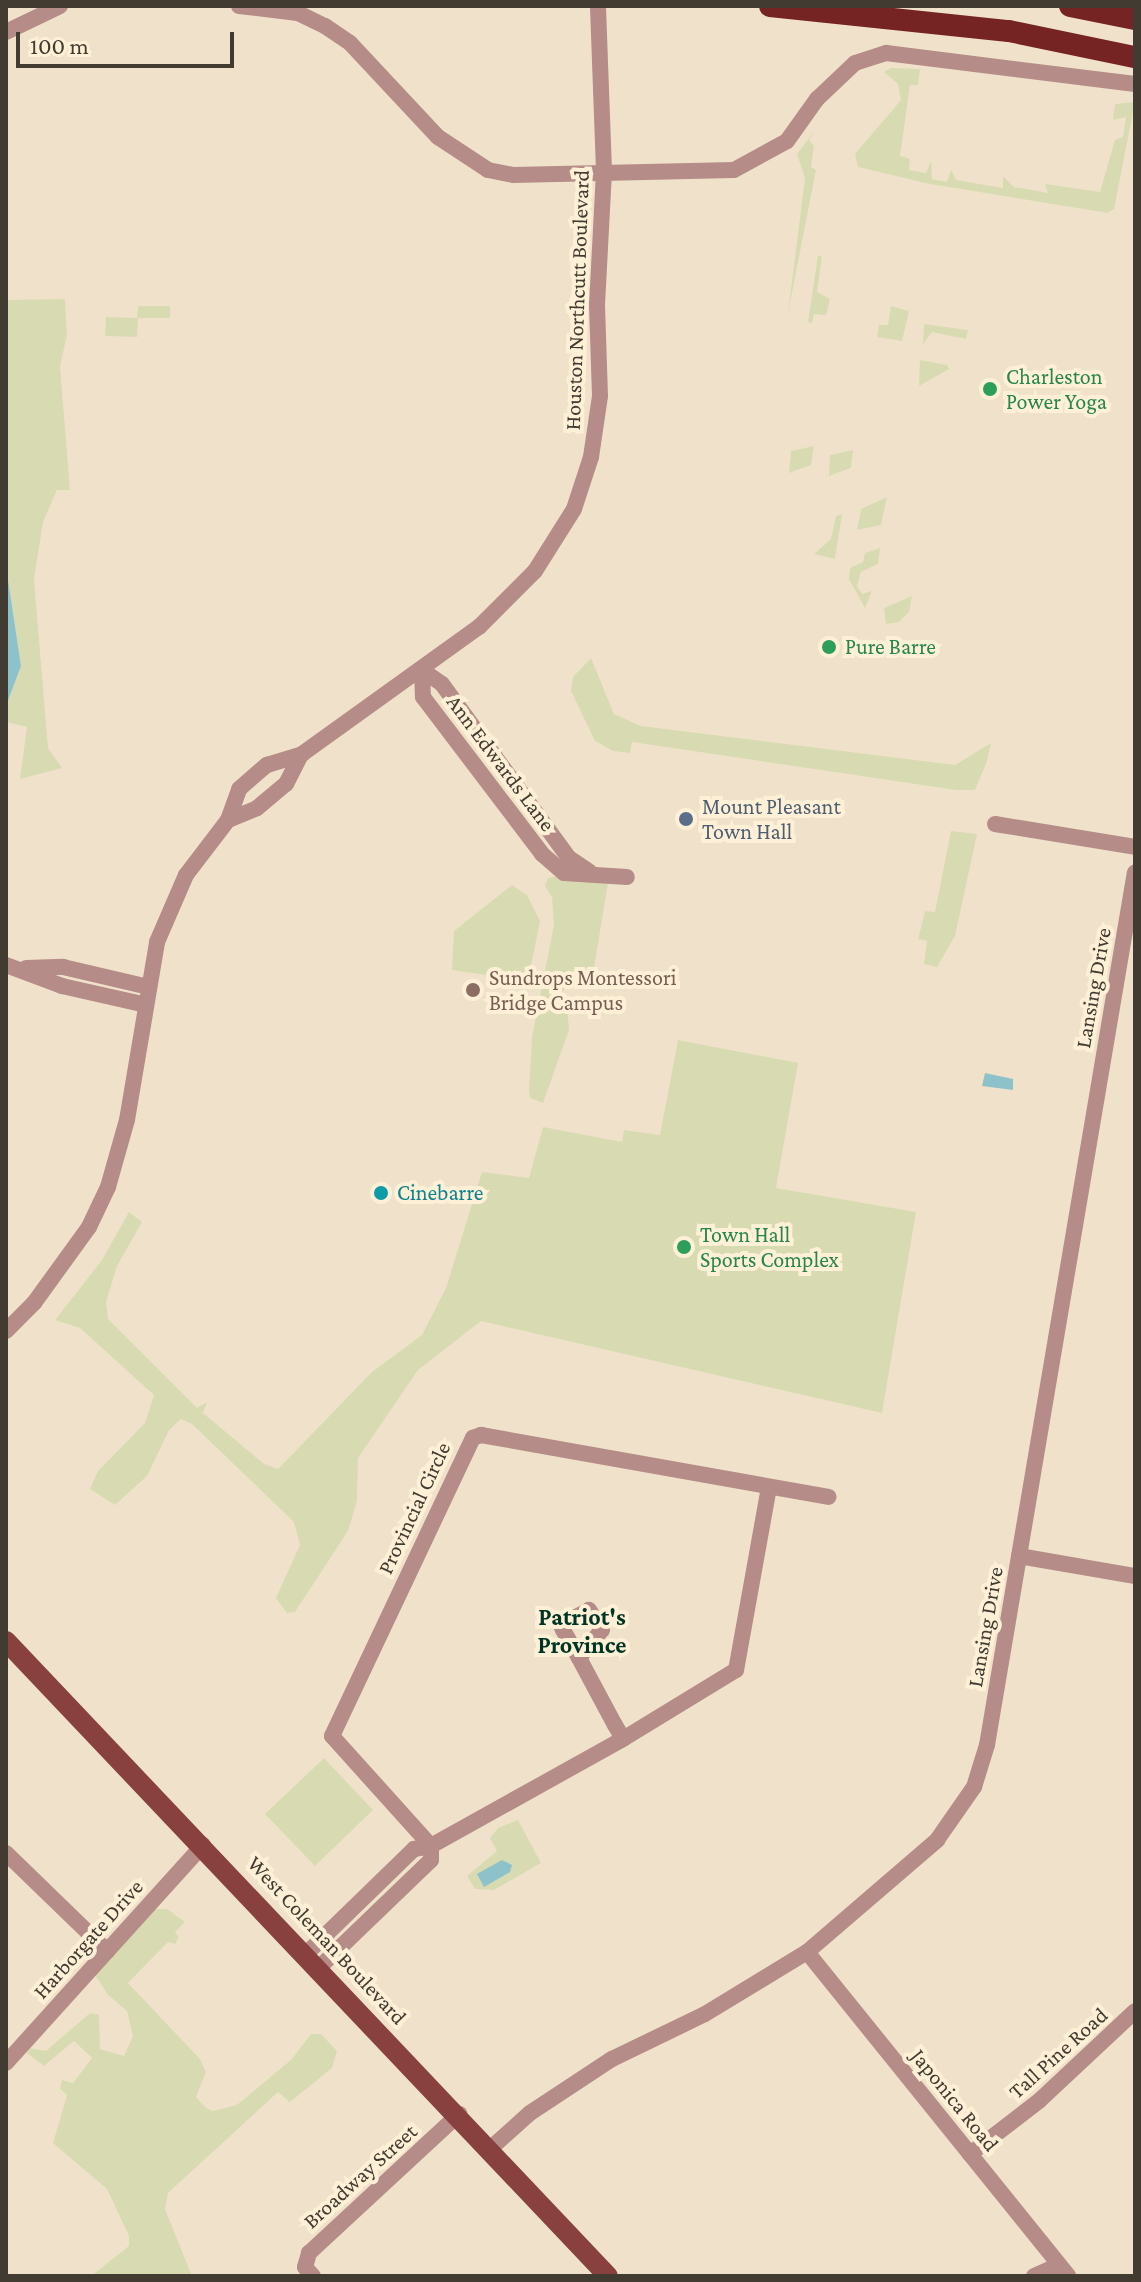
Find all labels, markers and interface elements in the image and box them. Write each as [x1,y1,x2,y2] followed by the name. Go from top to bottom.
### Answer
[20,16,238,66] scale bar
[30,32,89,59] text: 100 m
[559,169,595,431] street label: Houston Northcutt Boulevard
[1006,363,1107,414] place label: Charleston Power Yoga
[981,380,999,398] marker: Charleston Power Yoga
[845,634,936,660] place label: Pure Barre
[820,638,838,656] marker: Pure Barre
[441,689,561,837] street label: Ann Edwards Lane
[702,793,841,844] place label: Mount Pleasant Town Hall
[677,810,695,828] marker: Mount Pleasant Town Hall
[1069,926,1117,1050] street label: Lansing Drive
[489,964,676,1016] place label: Sundrops Montessori Bridge Campus
[464,981,482,999] marker: Sundrops Montessori Bridge Campus
[397,1180,483,1206] place label: Cinebarre
[372,1184,390,1202] marker: Cinebarre
[700,1221,839,1272] place label: Town Hall Sports Complex
[675,1238,693,1256] marker: Town Hall Sports Complex
[372,1438,456,1578] street label: Provincial Circle
[961,1565,1009,1689] street label: Lansing Drive
[538,1603,626,1659] district label: Patriot's Province
[242,1850,412,2030] street label: West Coleman Boulevard
[28,1874,148,2004] street label: Harborgate Drive
[1003,2002,1113,2104] street label: Tall Pine Road
[905,2043,1005,2157] street label: Japonica Road
[298,2118,422,2234] street label: Broadway Street

